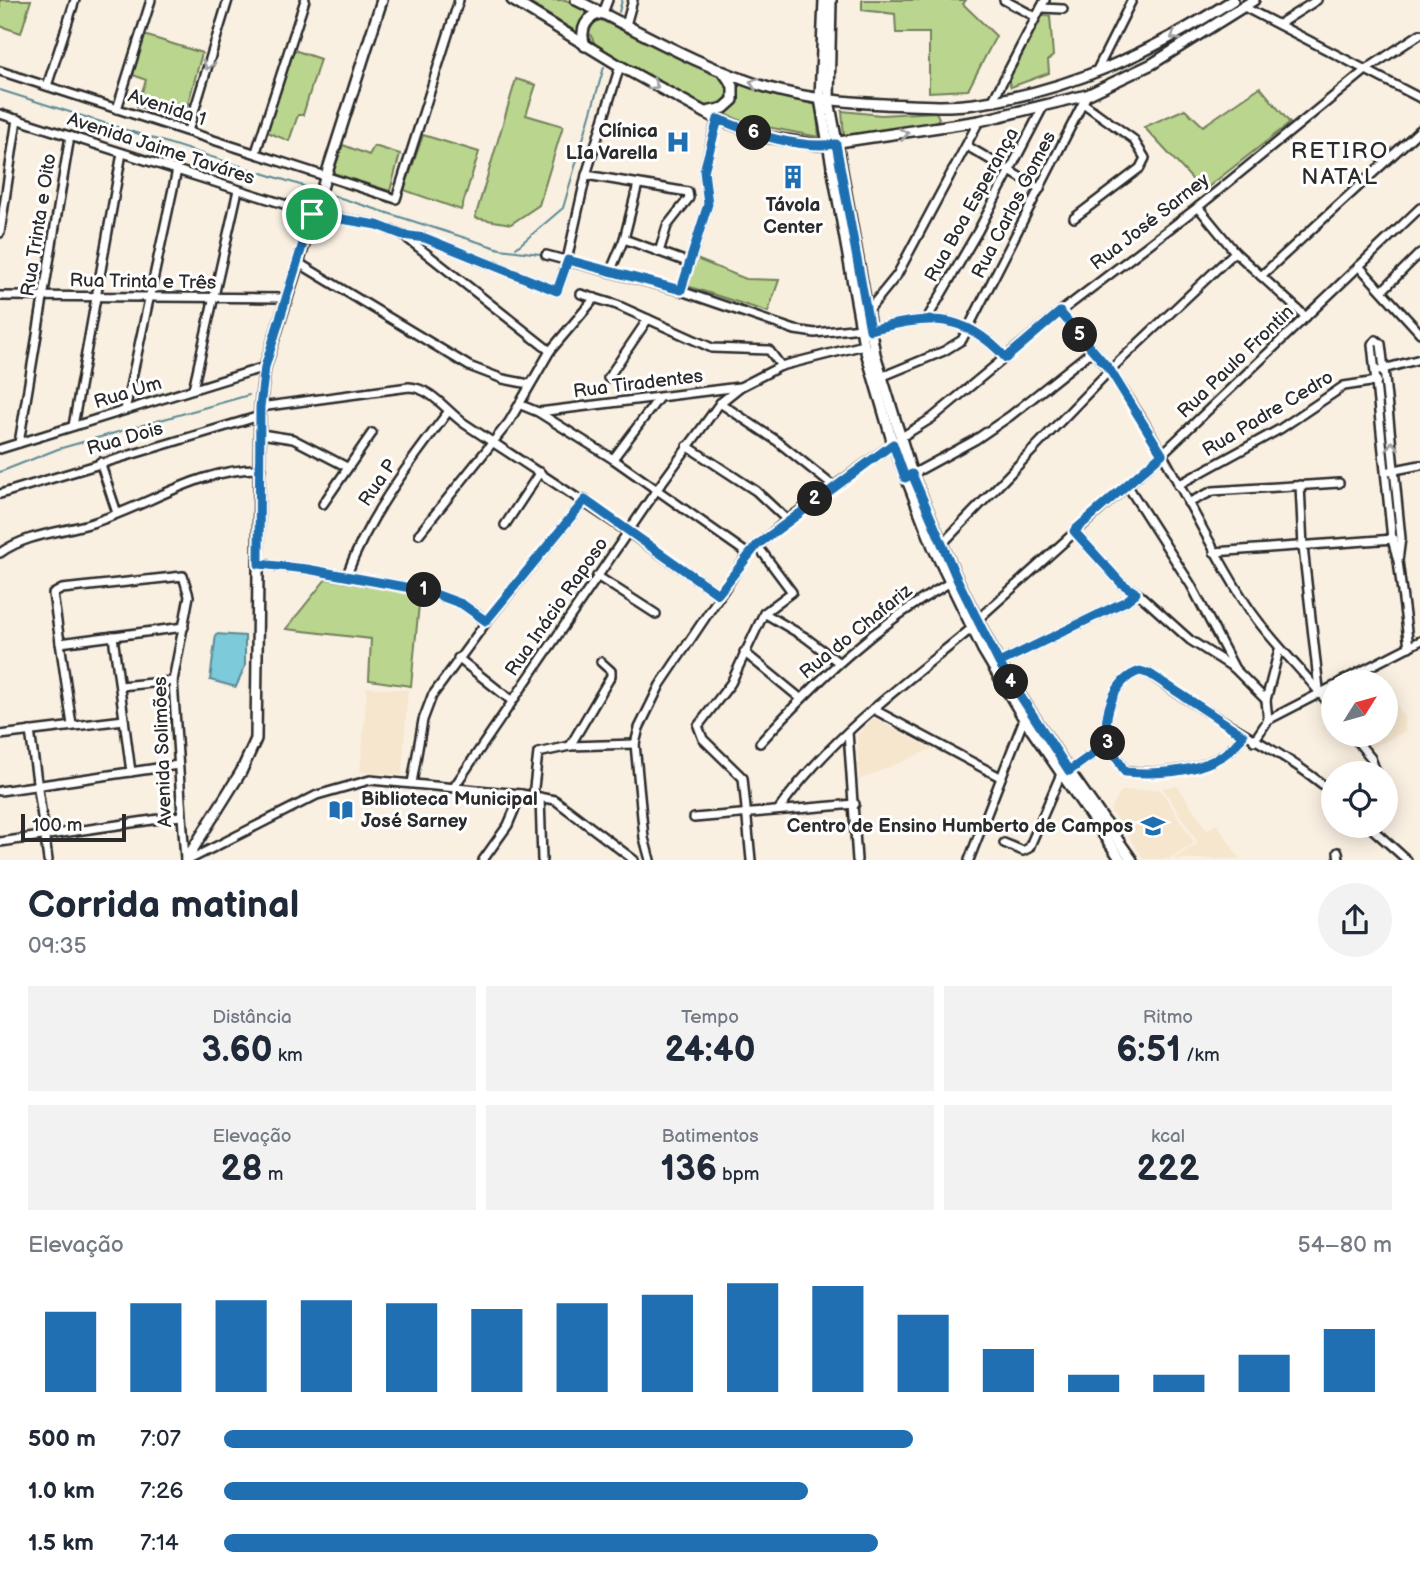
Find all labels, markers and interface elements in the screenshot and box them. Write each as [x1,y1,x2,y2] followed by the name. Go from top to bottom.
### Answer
[1170,28,1183,41] one-way arrow
[202,59,217,71] one-way arrow
[647,77,660,90] one-way arrow
[749,77,761,91] one-way arrow
[125,85,209,131] street label: Avenida 1
[64,108,258,190] street label: Avenida Jaime Taváres
[736,116,772,150] pin: 6
[566,120,658,165] place label: Clínica LIa Varella
[748,121,759,144] text: 6
[920,124,1024,286] street label: Rua Boa Esperança
[898,127,910,142] one-way arrow
[664,128,692,156] hospital icon: Clínica LIa Varella
[967,128,1061,282] street label: Rua Carlos Gomes
[1291,137,1389,191] district label: RETIRO NATAL
[16,152,62,298] street label: Rua Trinta e Oito
[779,163,807,191] building icon: Távola Center
[1086,168,1214,276] street label: Rua José Sarney
[282,184,342,244] pin
[763,194,823,239] place label: Távola Center
[293,195,331,233] icon: arrive
[69,269,217,295] street label: Rua Trinta e Três
[1173,301,1299,423] street label: Rua Paulo Frontin
[1062,318,1098,352] pin: 5
[1074,323,1085,346] text: 5
[572,365,704,403] street label: Rua Tiradentes
[1198,366,1338,462] street label: Rua Padre Cedro
[91,372,165,414] street label: Rua Um
[84,417,166,461] street label: Rua Dois
[1385,440,1400,451] one-way arrow
[354,455,402,511] street label: Rua P
[798,482,832,516] pin: 2
[809,487,820,510] text: 2
[501,533,613,681] street label: Rua Inácio Raposo
[406,572,442,608] pin: 1
[420,578,428,601] text: 1
[795,579,918,684] street label: Rua do Chafariz
[993,664,1028,700] pin: 4
[1005,670,1016,693] text: 4
[1321,670,1398,747] north arrow
[1321,670,1398,838] map controls
[149,676,177,828] street label: Avenida Solimões
[1090,726,1126,760] pin: 3
[1102,731,1113,754] text: 3
[1321,761,1398,838] button: locate
[361,788,538,833] place label: Biblioteca Municipal José Sarney
[327,796,355,824] library icon: Biblioteca Municipal José Sarney
[21,810,126,842] scale bar
[1139,812,1167,840] school or university icon: Centro de Ensino Humberto de Campos
[32,814,83,837] text: 100 m
[787,815,1133,838] place label: Centro de Ensino Humberto de Campos
[28,883,299,928] text: Corrida matinal
[1318,883,1392,957] button: share
[28,932,87,960] text: 09:35
[212,1006,292,1029] text: Distância
[681,1006,739,1029] text: Tempo
[1143,1006,1193,1029] text: Ritmo
[201,1029,273,1072] text: 3.60
[664,1029,756,1072] text: 24:40
[1116,1029,1181,1072] text: 6:51
[273,1044,303,1067] text: km
[1181,1044,1220,1067] text: /km
[212,1125,292,1148] text: Elevação
[661,1125,759,1148] text: Batimentos
[1151,1125,1185,1148] text: kcal
[221,1148,263,1191] text: 28
[661,1148,717,1191] text: 136
[1137,1148,1199,1191] text: 222
[263,1163,283,1186] text: m
[717,1163,759,1186] text: bpm
[28,1231,124,1259] text: Elevação
[1297,1231,1392,1259] text: 54–80 m
[28,1425,96,1453] text: 500 m
[140,1425,181,1453] text: 7:07
[28,1477,95,1505] text: 1.0 km
[140,1477,184,1505] text: 7:26
[28,1529,94,1557] text: 1.5 km
[140,1529,179,1557] text: 7:14

